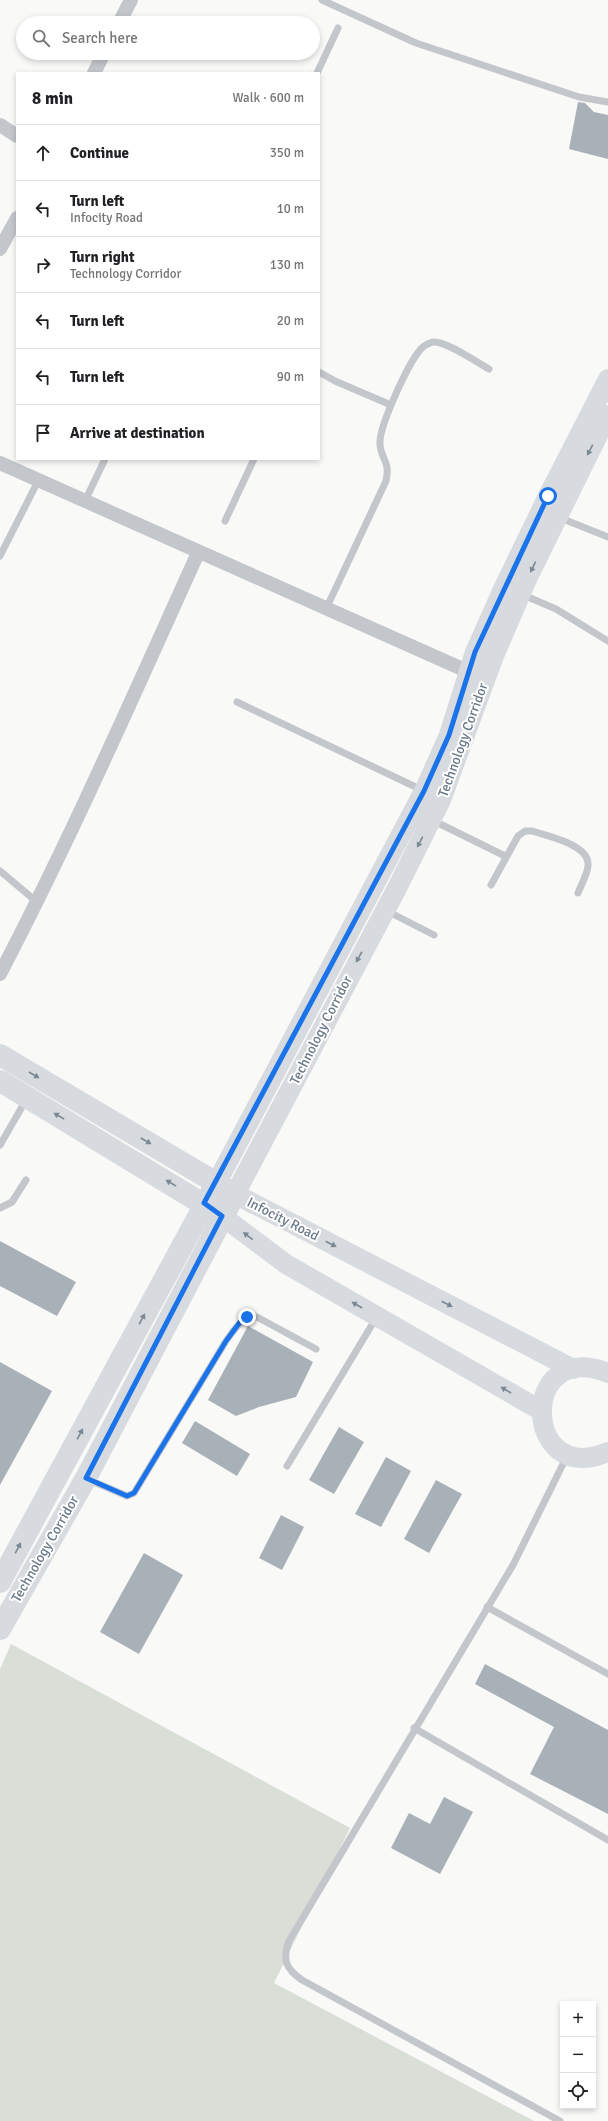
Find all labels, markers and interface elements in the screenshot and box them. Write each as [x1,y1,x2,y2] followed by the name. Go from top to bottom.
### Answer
[16,16,320,60] search box
[30,27,52,49] icon: search
[62,29,138,47] text: Search here
[32,88,73,109] text: 8 min
[233,90,304,106] text: Walk · 600 m
[32,142,54,164] icon: ahead
[70,144,129,162] text: Continue
[270,145,304,161] text: 350 m
[70,192,124,210] text: Turn left
[32,198,54,220] icon: left
[277,201,304,217] text: 10 m
[70,210,143,226] text: Infocity Road
[70,248,135,266] text: Turn right
[32,254,54,276] icon: right
[270,257,304,273] text: 130 m
[70,266,181,282] text: Technology Corridor
[32,310,54,332] icon: left
[70,312,124,330] text: Turn left
[277,313,304,329] text: 20 m
[32,366,54,388] icon: left
[70,368,124,386] text: Turn left
[277,369,304,385] text: 90 m
[32,422,54,444] icon: arrive
[70,424,205,442] text: Arrive at destination
[587,445,594,456] one-way arrow
[539,487,557,505] route start
[530,561,536,573] one-way arrow
[434,680,492,799] street label: Technology Corridor
[417,837,423,848] one-way arrow
[356,951,363,963] one-way arrow
[286,972,356,1087] street label: Technology Corridor
[28,1071,40,1078] one-way arrow
[53,1113,65,1120] one-way arrow
[140,1137,152,1144] one-way arrow
[166,1179,176,1187] one-way arrow
[244,1194,322,1244] street label: Infocity Road
[242,1231,253,1240] one-way arrow
[326,1241,337,1247] one-way arrow
[441,1301,453,1307] one-way arrow
[351,1302,363,1309] one-way arrow
[238,1308,256,1326] route end
[138,1313,145,1325] one-way arrow
[501,1387,512,1394] one-way arrow
[77,1428,83,1439] one-way arrow
[8,1492,83,1605] street label: Technology Corridor
[15,1542,22,1554] one-way arrow
[560,2001,596,2109] map controls
[560,2001,596,2037] button: +
[560,2037,596,2073] button: −
[560,2073,596,2109] button: locate

